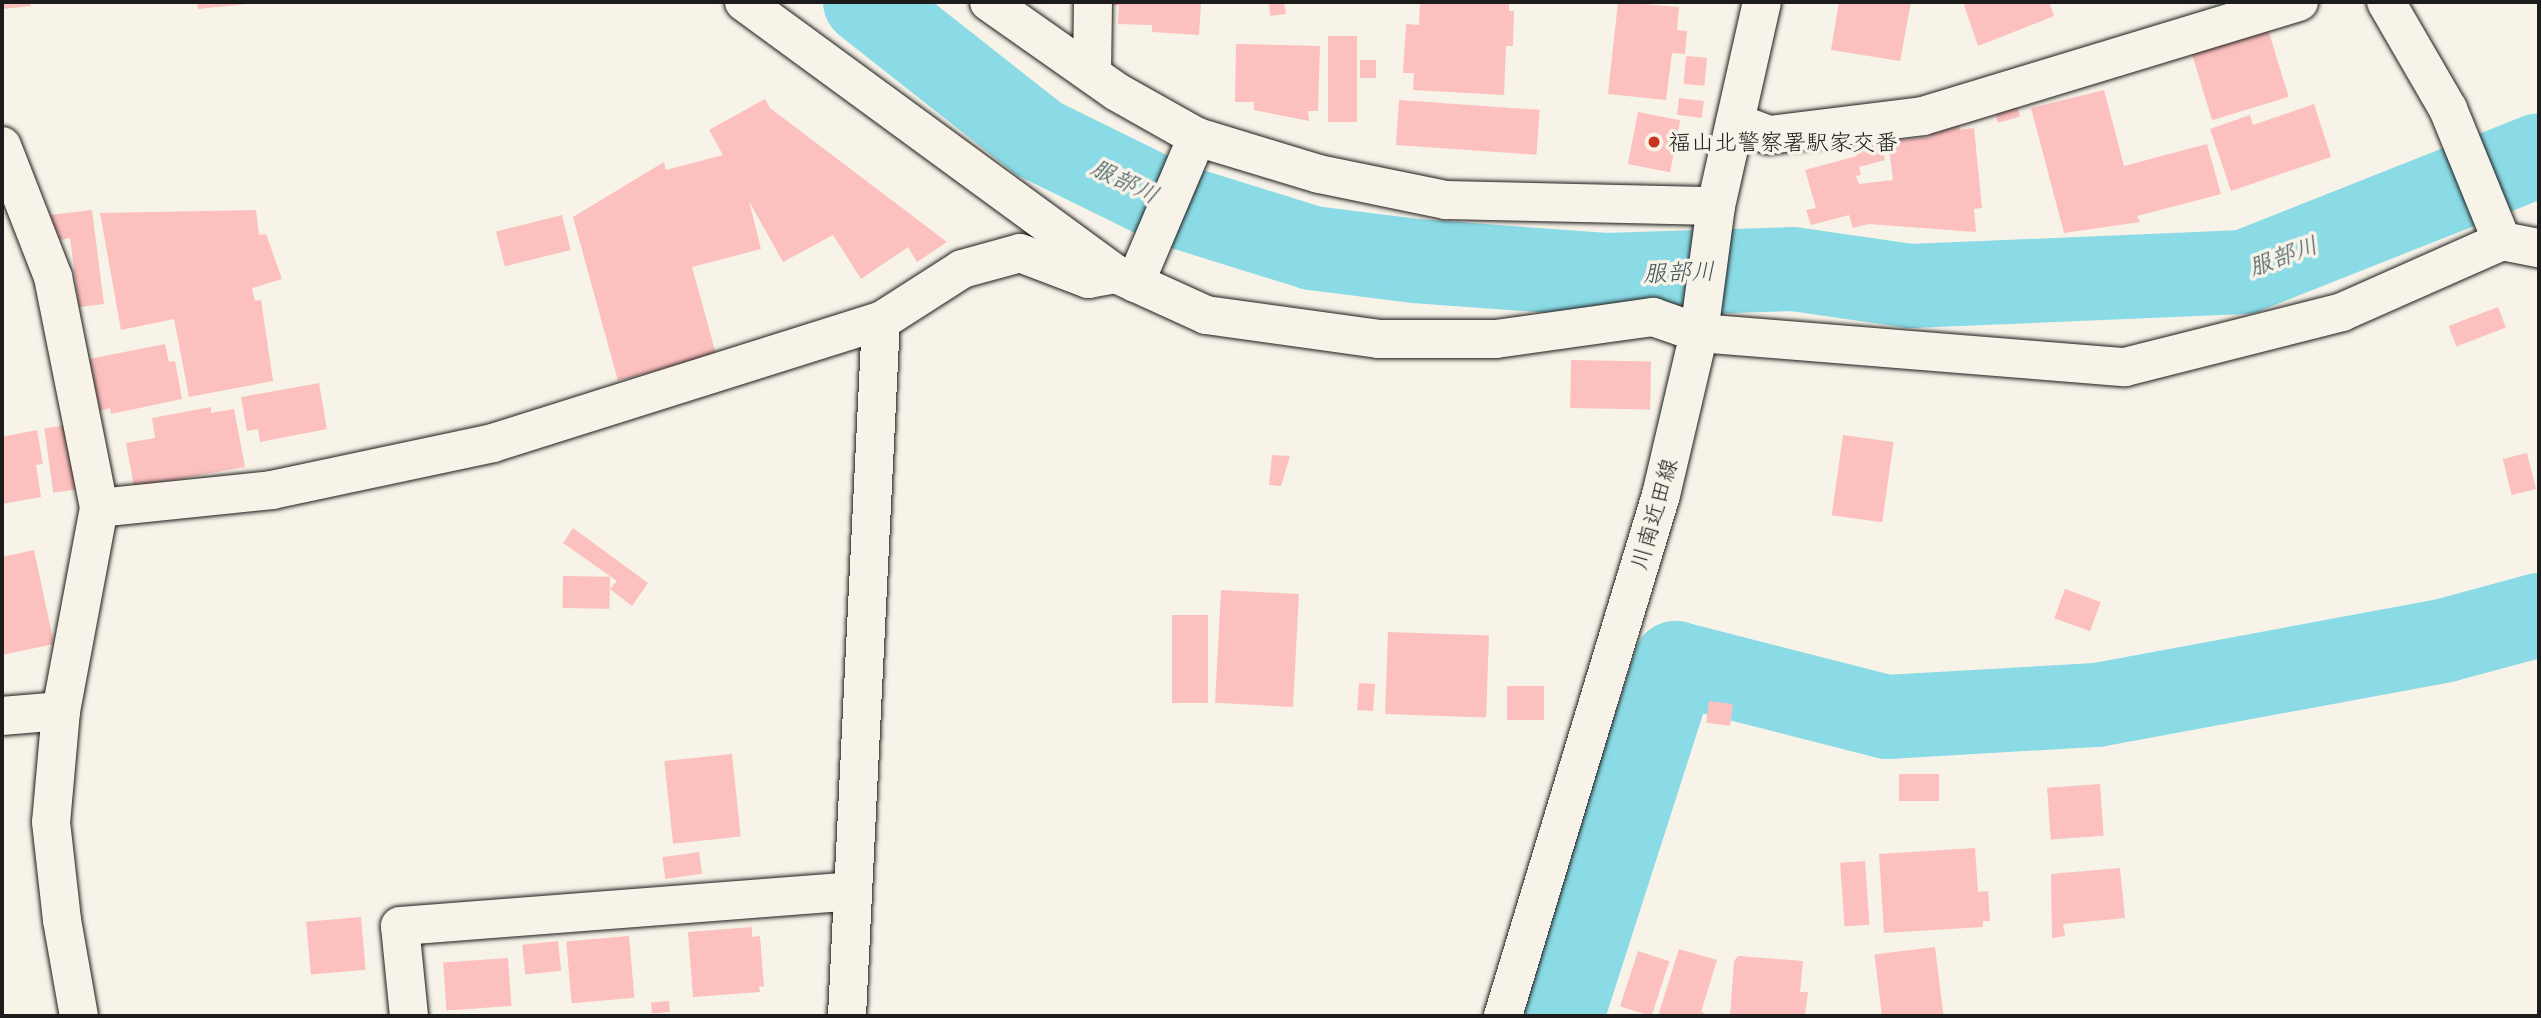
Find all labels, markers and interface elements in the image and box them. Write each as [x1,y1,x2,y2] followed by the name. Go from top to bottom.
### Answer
[1668,128,1898,156] place label: 福山北警察署駅家交番
[1646,134,1662,150] marker: 福山北警察署駅家交番
[1086,152,1164,210] water label: 服部川
[2244,230,2322,282] water label: 服部川
[1643,256,1715,288] water label: 服部川
[1625,455,1683,573] street label: 川南近田線

